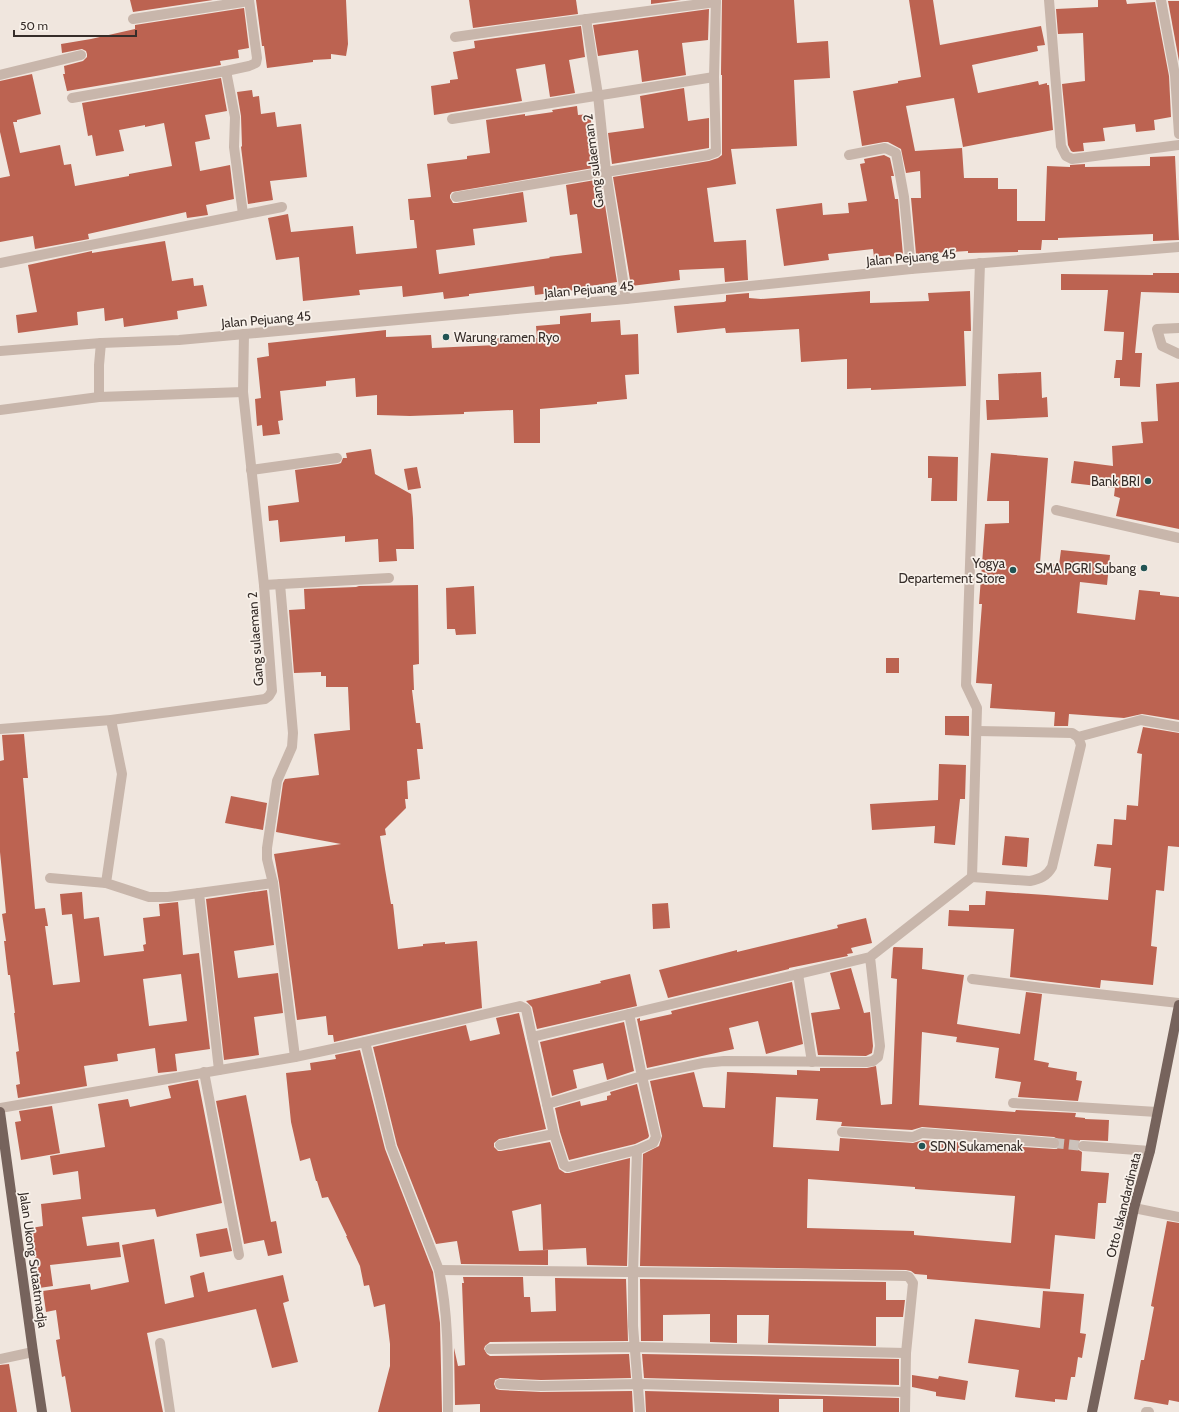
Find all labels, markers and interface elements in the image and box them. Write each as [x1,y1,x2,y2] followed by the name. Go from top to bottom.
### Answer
[14,12,136,38] scale bar
[20,18,48,33] text: 50 m
[579,113,607,209] street label: Gang sulaeman 2
[865,245,957,270] street label: Jalan Pejuang 45
[543,277,635,302] street label: Jalan Pejuang 45
[220,307,312,332] street label: Jalan Pejuang 45
[454,329,559,345] place label: Warung ramen Ryo
[441,332,451,342] marker: Warung ramen Ryo
[1091,473,1140,489] place label: Bank BRI
[1143,476,1153,486] marker: Bank BRI
[898,555,1006,586] place label: Yogya Departement Store
[1035,560,1137,576] place label: SMA PGRI Subang
[1139,563,1149,573] marker: SMA PGRI Subang
[1008,565,1018,575] marker: Yogya Departement Store
[244,591,266,687] street label: Gang sulaeman 2
[930,1138,1023,1154] place label: SDN Sukamenak
[917,1141,927,1151] marker: SDN Sukamenak
[1102,1150,1144,1259] street label: Otto Iskandardinata
[15,1190,52,1330] street label: Jalan Ukong Sutaatmadja

